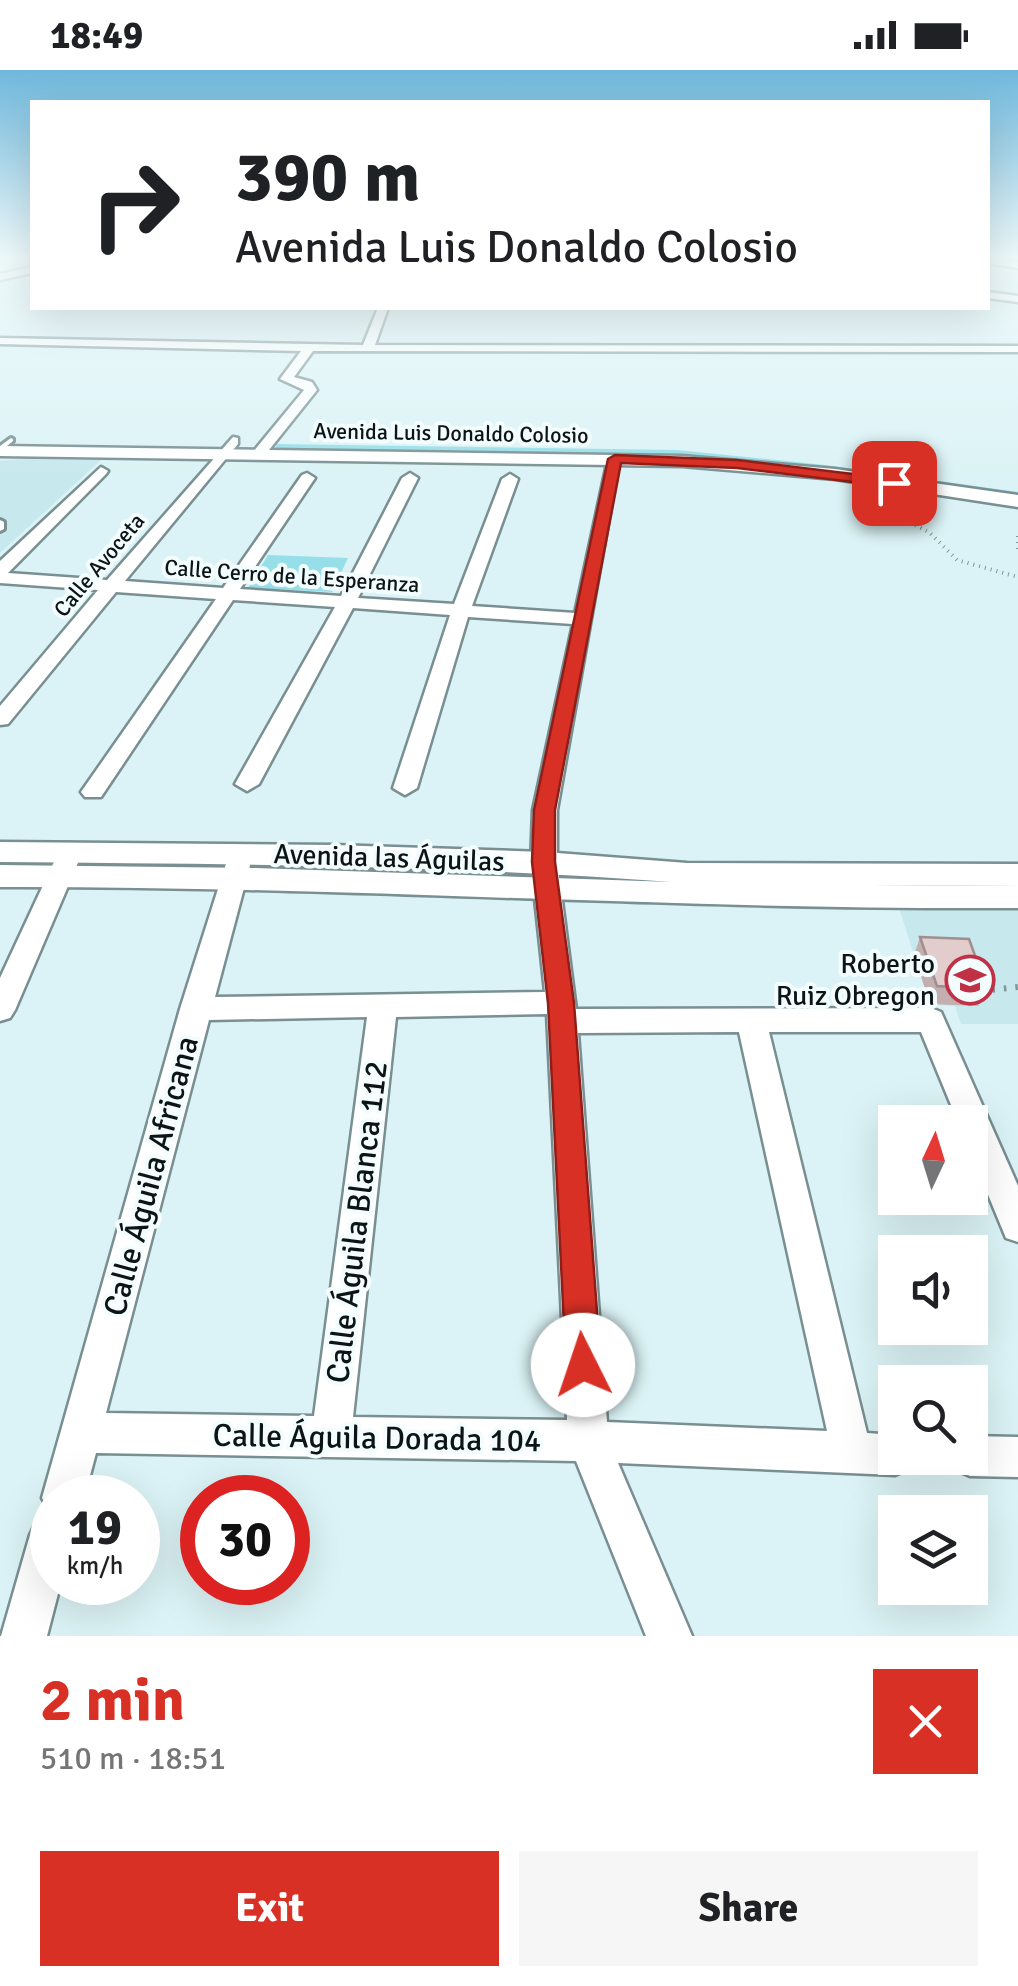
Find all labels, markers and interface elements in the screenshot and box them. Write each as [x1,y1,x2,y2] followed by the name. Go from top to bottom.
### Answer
[50,12,143,59] text: 18:49
[235,134,420,220] text: 390 m
[70,140,200,270] icon: right
[235,220,798,275] text: Avenida Luis Donaldo Colosio
[313,417,589,449] street label: Avenida Luis Donaldo Colosio
[852,441,937,526] pin
[867,456,922,511] icon: arrive
[48,508,150,622] street label: Calle Avoceta
[164,554,420,598] street label: Calle Cerro de la Esperanza
[273,837,505,879] street label: Avenida las Águilas
[776,947,935,1013] place label: Roberto Ruiz Obregon
[944,954,996,1006] school or university icon: Roberto Ruiz Obregon
[95,1032,207,1320] street label: Calle Águila Africana
[318,1059,396,1385] street label: Calle Águila Blanca 112
[878,1105,988,1215] north arrow
[878,1105,988,1605] map controls
[878,1235,988,1345] button: sound
[531,1313,635,1417] position arrow
[878,1365,988,1475] button: search
[212,1416,542,1460] street label: Calle Águila Dorada 104
[180,1475,310,1605] speed limit sign: 30
[878,1495,988,1605] button: layers
[68,1497,122,1559] text: 19
[67,1550,123,1581] text: km/h
[40,1664,185,1738] text: 2 min
[873,1669,978,1774] button: close
[40,1739,226,1778] text: 510 m · 18:51
[40,1851,499,1966] button: Exit
[519,1851,978,1966] button: Share

